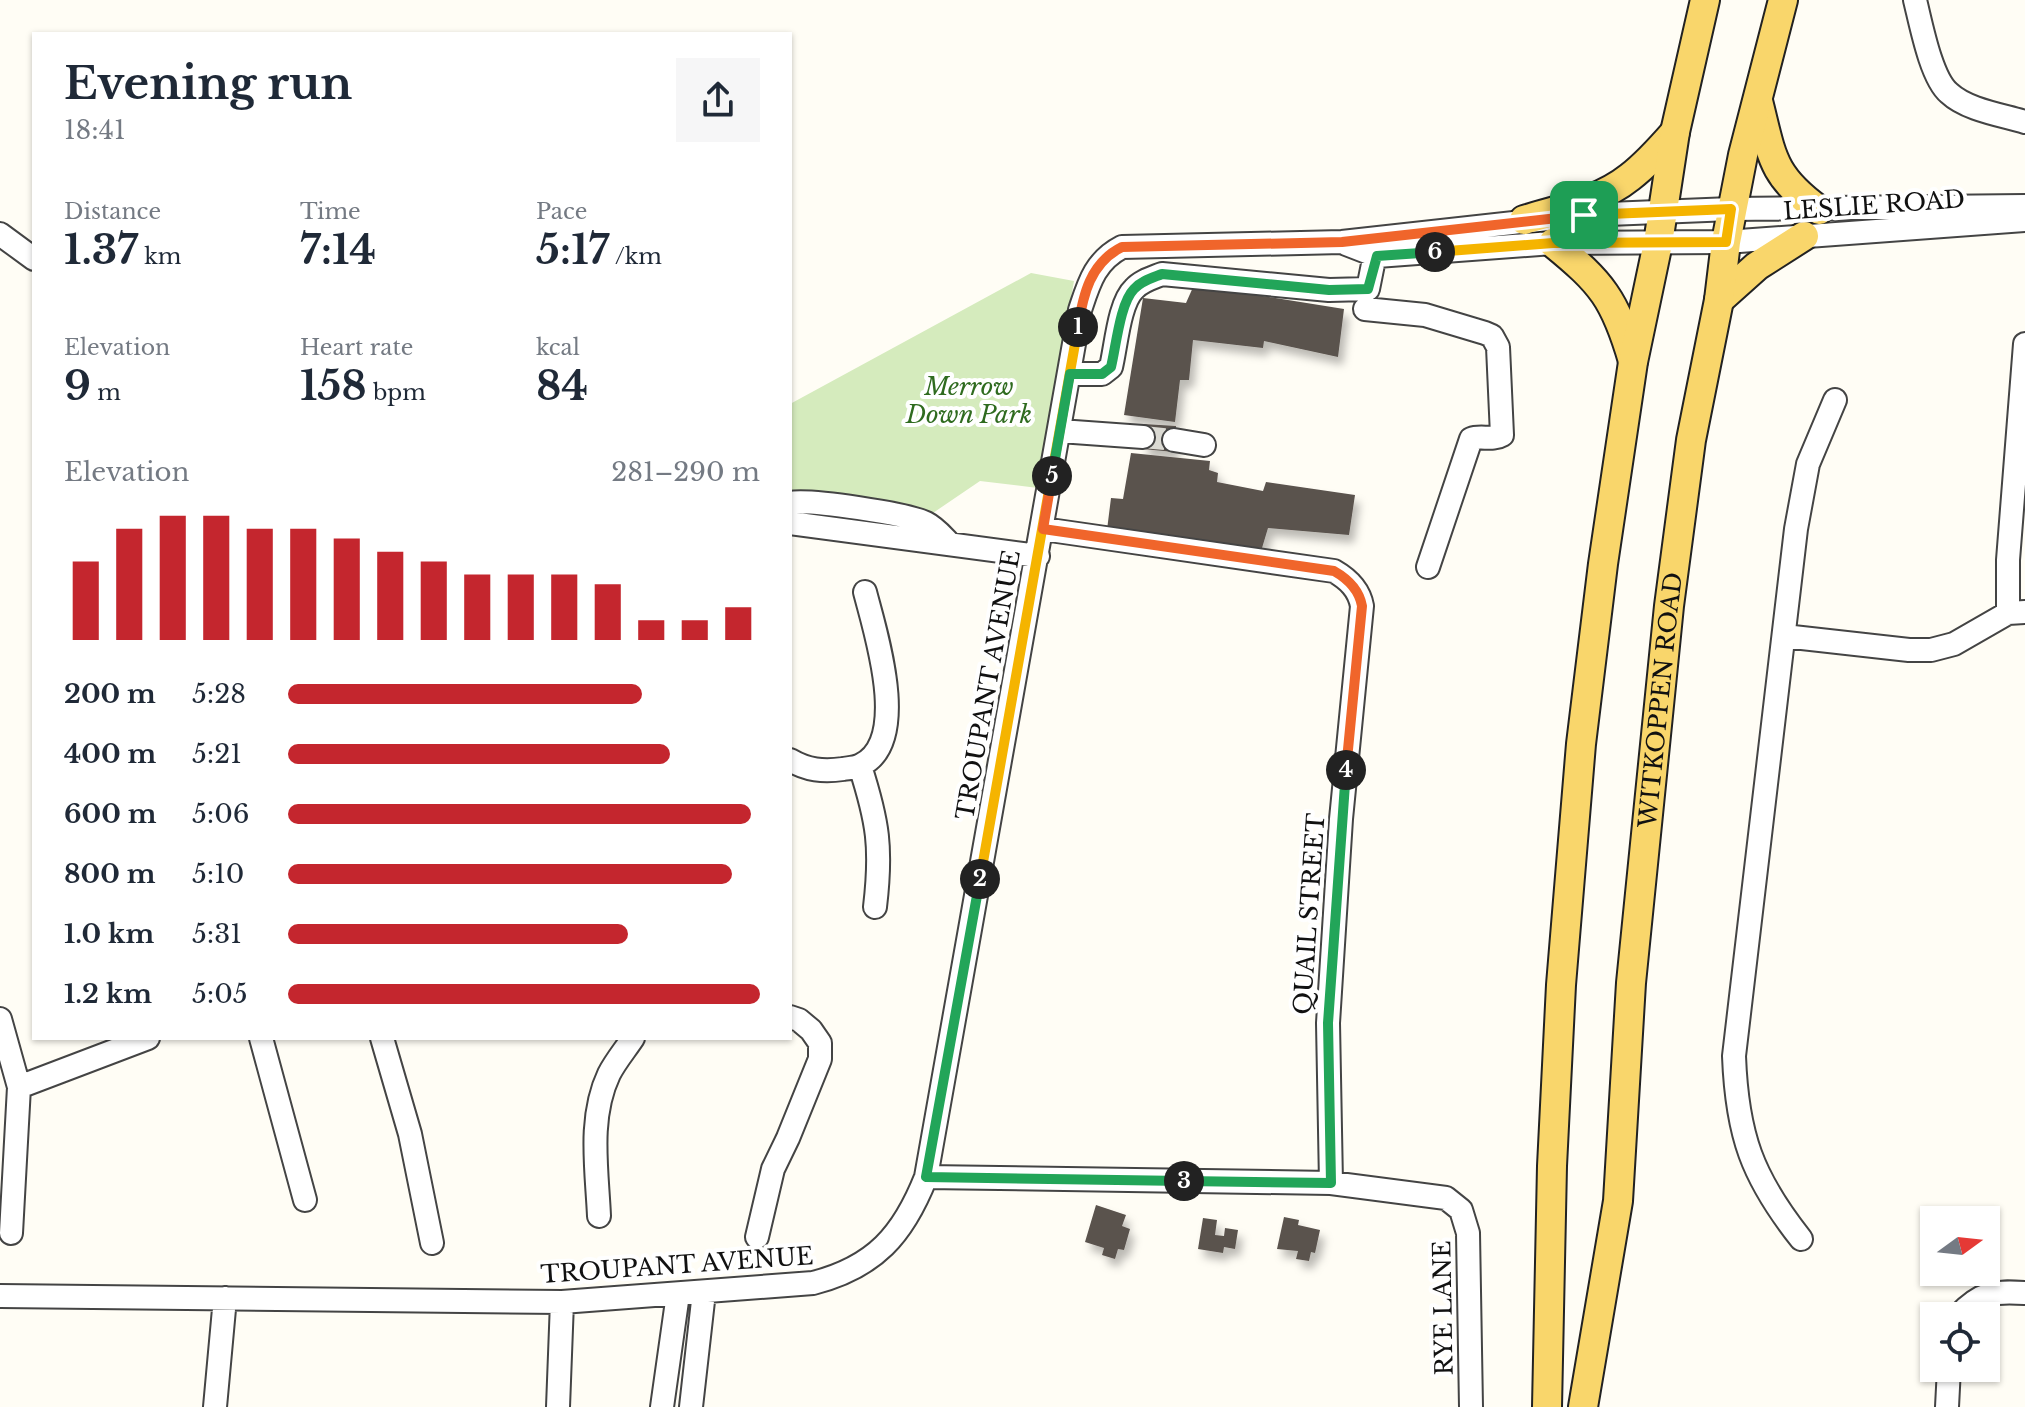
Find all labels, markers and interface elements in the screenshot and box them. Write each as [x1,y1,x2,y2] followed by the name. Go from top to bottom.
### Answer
[64,56,352,111] text: Evening run
[676,58,760,142] button: share
[64,114,126,146] text: 18:41
[1550,181,1618,249] pin
[1782,184,1966,226] street label: LESLIE ROAD
[1562,193,1606,237] icon: arrive
[64,198,161,225] text: Distance
[300,198,361,225] text: Time
[536,198,587,225] text: Pace
[64,225,138,275] text: 1.37
[300,225,376,275] text: 7:14
[536,225,609,275] text: 5:17
[1415,232,1455,272] pin: 6
[1428,238,1442,265] text: 6
[138,243,181,270] text: km
[609,243,662,270] text: /km
[1058,307,1098,347] pin: 1
[1073,313,1083,340] text: 1
[64,334,170,361] text: Elevation
[300,334,413,361] text: Heart rate
[536,334,580,361] text: kcal
[64,361,91,411] text: 9
[300,361,367,411] text: 158
[536,361,588,411] text: 84
[905,372,1032,429] park label: Merrow Down Park
[91,379,121,406] text: m
[367,379,426,406] text: bpm
[64,456,190,488] text: Elevation
[611,456,760,488] text: 281–290 m
[1032,456,1072,496] pin: 5
[1045,462,1059,489] text: 5
[950,548,1026,822] street label: TROUPANT AVENUE
[1632,570,1688,830] street label: WITKOPPEN ROAD
[64,678,156,710] text: 200 m
[192,678,246,710] text: 5:28
[64,738,156,770] text: 400 m
[192,738,242,770] text: 5:21
[1326,750,1366,790] pin: 4
[1339,756,1353,783] text: 4
[64,798,156,830] text: 600 m
[192,798,249,830] text: 5:06
[1287,812,1331,1016] street label: QUAIL STREET
[64,858,155,890] text: 800 m
[192,858,244,890] text: 5:10
[960,859,1000,899] pin: 2
[973,865,987,892] text: 2
[64,918,154,950] text: 1.0 km
[192,918,242,950] text: 5:31
[64,978,152,1010] text: 1.2 km
[192,978,248,1010] text: 5:05
[1164,1161,1204,1201] pin: 3
[1177,1167,1191,1194] text: 3
[1920,1206,2000,1286] north arrow
[1920,1206,2000,1382] map controls
[1427,1240,1459,1376] street label: RYE LANE
[540,1241,814,1289] street label: TROUPANT AVENUE
[1920,1302,2000,1382] button: locate

